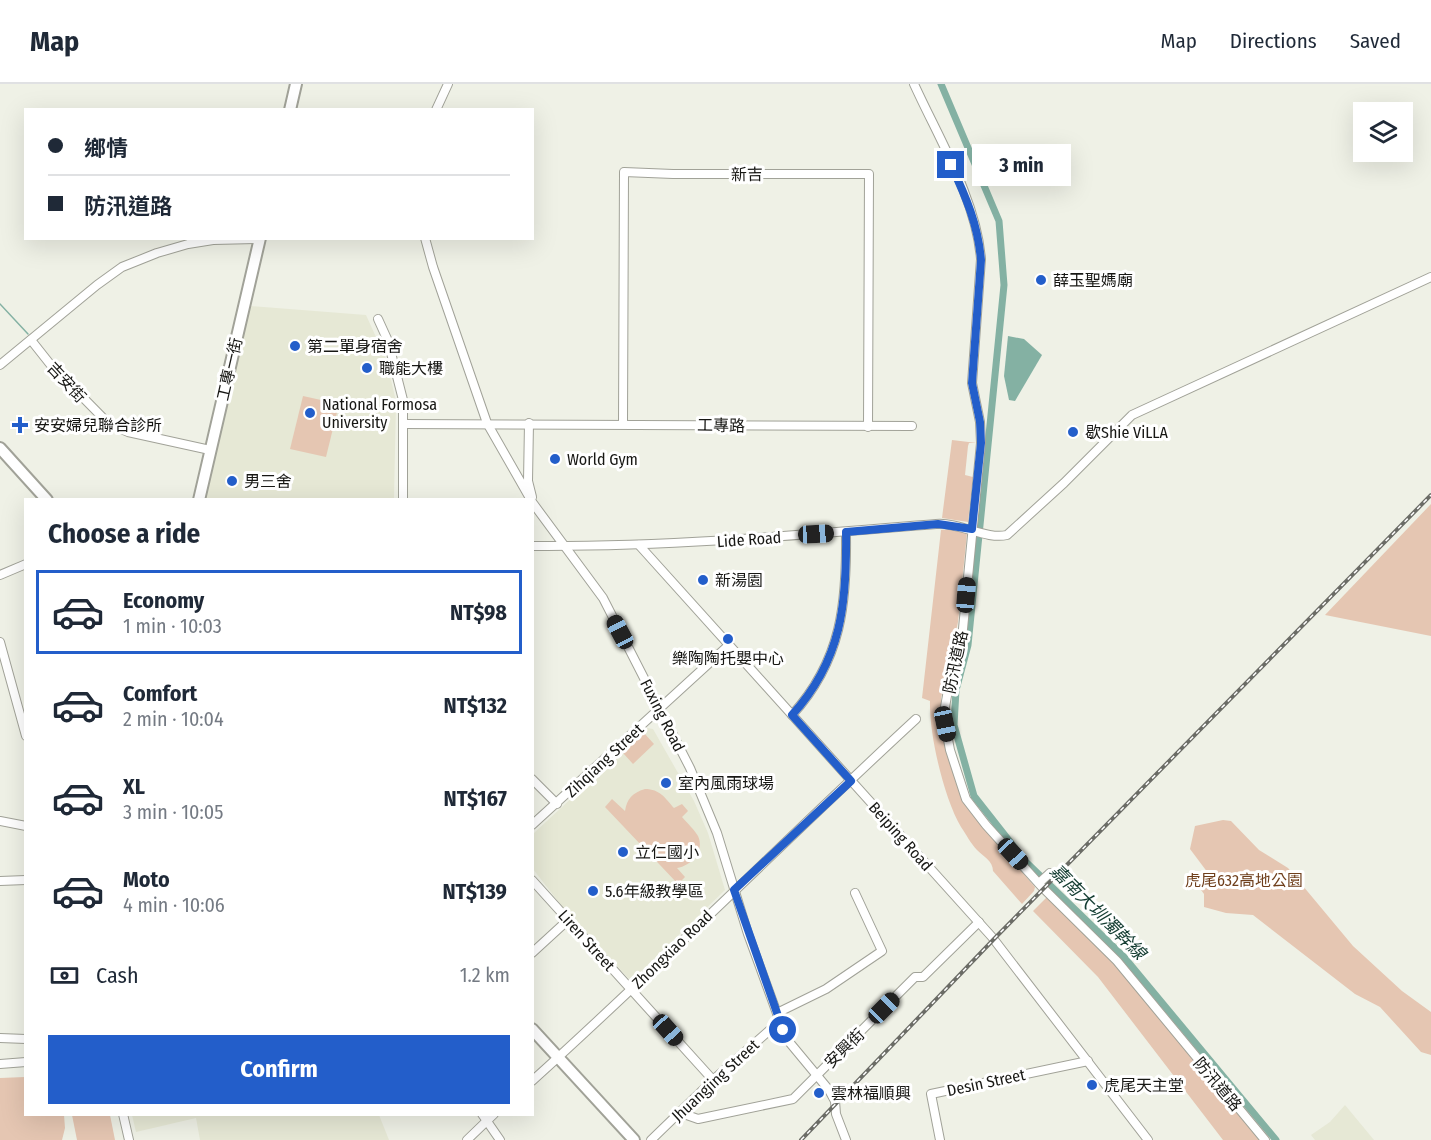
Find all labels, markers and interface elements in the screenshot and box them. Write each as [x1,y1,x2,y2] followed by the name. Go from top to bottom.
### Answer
[30,25,79,58] text: Map
[1160,28,1197,54] text: Map
[1230,28,1317,54] text: Directions
[1350,28,1401,54] text: Saved
[1353,102,1413,162] map controls
[1353,102,1413,162] button: layers
[84,135,128,162] text: 鄉情
[972,144,1071,186] callout: 3 min
[937,151,964,178] route end
[999,153,1044,177] text: 3 min
[731,165,763,184] street label: 新吉
[84,193,172,220] text: 防汛道路
[1053,271,1133,290] place label: 薛玉聖媽廟
[1034,273,1048,287] marker: 薛玉聖媽廟
[213,336,246,402] street label: 工專一街
[307,337,403,356] place label: 第二單身宿舍
[288,339,302,353] marker: 第二單身宿舍
[43,358,90,406] street label: 吉安街
[379,359,443,378] place label: 職能大樓
[360,361,374,375] marker: 職能大樓
[322,395,437,432] place label: National Formosa University
[303,406,317,420] marker: National Formosa University
[11,416,29,434] marker: 安安婦兒聯合診所
[34,416,162,435] place label: 安安婦兒聯合診所
[697,416,745,435] street label: 工專路
[1085,423,1168,442] place label: 歇Shie ViLLA
[1066,425,1080,439] marker: 歇Shie ViLLA
[567,450,638,469] place label: World Gym
[548,452,562,466] marker: World Gym
[244,472,292,491] place label: 男三舍
[225,474,239,488] marker: 男三舍
[48,518,200,550] text: Choose a ride
[798,524,834,544] car
[716,528,782,551] street label: Lide Road
[715,571,763,590] place label: 新湯園
[696,573,710,587] marker: 新湯園
[955,576,977,614] car
[51,585,105,639] icon: car
[123,587,204,614] text: Economy
[450,599,507,626] text: NT$98
[604,612,636,652] car
[123,614,222,638] text: 1 min · 10:03
[940,629,971,695] street label: 防汛道路
[721,632,735,646] marker: 樂陶陶托嬰中心
[672,649,784,668] place label: 樂陶陶托嬰中心
[636,676,689,755] street label: Fuxing Road
[51,678,105,732] icon: car
[123,680,197,707] text: Comfort
[444,692,507,719] text: NT$132
[932,705,958,743] car
[123,707,224,731] text: 2 min · 10:04
[561,719,648,801] street label: Zihqiang Street
[51,771,105,825] icon: car
[123,773,145,800] text: XL
[678,774,774,793] place label: 室內風雨球場
[659,776,673,790] marker: 室內風雨球場
[444,785,507,812] text: NT$167
[865,798,937,875] street label: Beiping Road
[123,800,223,824] text: 3 min · 10:05
[994,835,1032,873] car
[635,843,699,862] place label: 立仁國小
[616,845,630,859] marker: 立仁國小
[1046,860,1152,966] water label: 嘉南大圳濁幹線
[51,864,105,918] icon: car
[123,866,170,893] text: Moto
[1185,871,1303,890] park label: 虎尾632高地公園
[442,878,507,905] text: NT$139
[605,882,704,901] place label: 5.6年級教學區
[586,884,600,898] marker: 5.6年級教學區
[123,893,225,917] text: 4 min · 10:06
[554,906,620,975] street label: Liren Street
[628,906,717,993] street label: Zhongxiao Road
[48,959,81,992] icon: cash
[96,962,139,989] text: Cash
[460,963,510,987] text: 1.2 km
[865,989,903,1027] car
[649,1011,687,1049] car
[769,1016,796,1043] route start
[820,1025,868,1072] street label: 安興街
[48,1035,510,1104] button: Confirm
[668,1035,763,1126] street label: Jhuangjing Street
[1190,1054,1245,1115] street label: 防汛道路
[945,1065,1028,1100] street label: Desin Street
[1104,1076,1184,1095] place label: 虎尾天主堂
[1085,1078,1099,1092] marker: 虎尾天主堂
[831,1084,911,1103] place label: 雲林福順興
[812,1086,826,1100] marker: 雲林福順興

